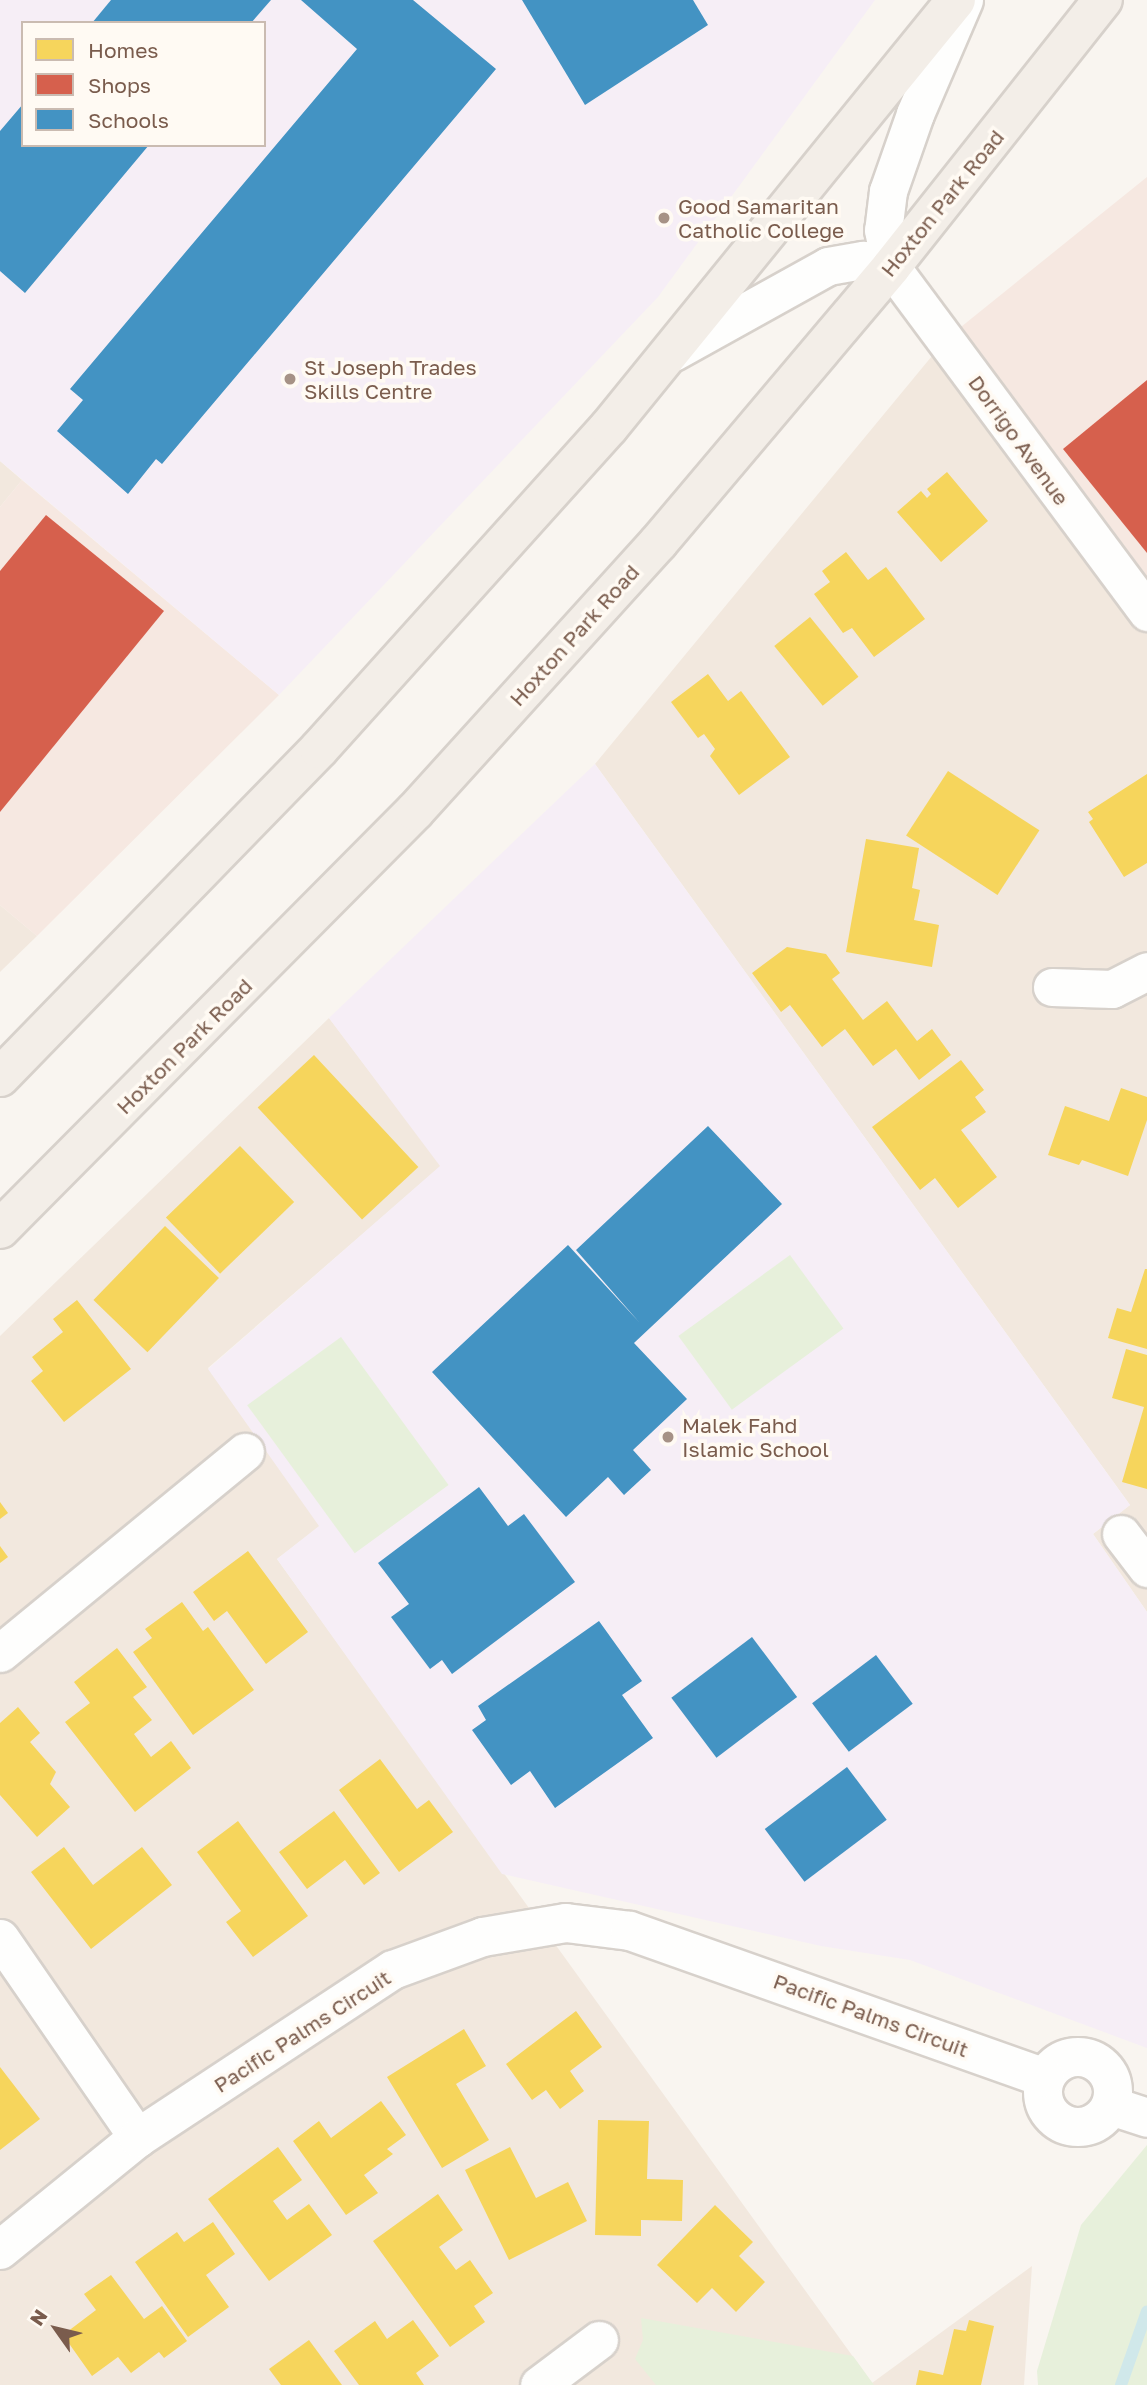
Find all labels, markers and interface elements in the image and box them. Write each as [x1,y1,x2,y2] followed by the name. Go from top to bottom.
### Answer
[21,21,266,147] legend
[88,37,158,63] text: Homes
[88,72,151,98] text: Shops
[88,107,169,133] text: Schools
[875,125,1009,281] street label: Hoxton Park Road
[678,193,844,243] place label: Good Samaritan Catholic College
[656,210,672,226] marker: Good Samaritan Catholic College
[304,354,477,404] place label: St Joseph Trades Skills Centre
[963,370,1075,510] street label: Dorrigo Avenue
[282,371,298,387] marker: St Joseph Trades Skills Centre
[504,559,644,711] street label: Hoxton Park Road
[111,973,257,1119] street label: Hoxton Park Road
[682,1412,829,1462] place label: Malek Fahd Islamic School
[660,1429,676,1445] marker: Malek Fahd Islamic School
[209,1964,395,2098] street label: Pacific Palms Circuit
[770,1968,972,2062] street label: Pacific Palms Circuit
[21,2294,91,2364] north arrow
[25,2305,52,2329] text: N

